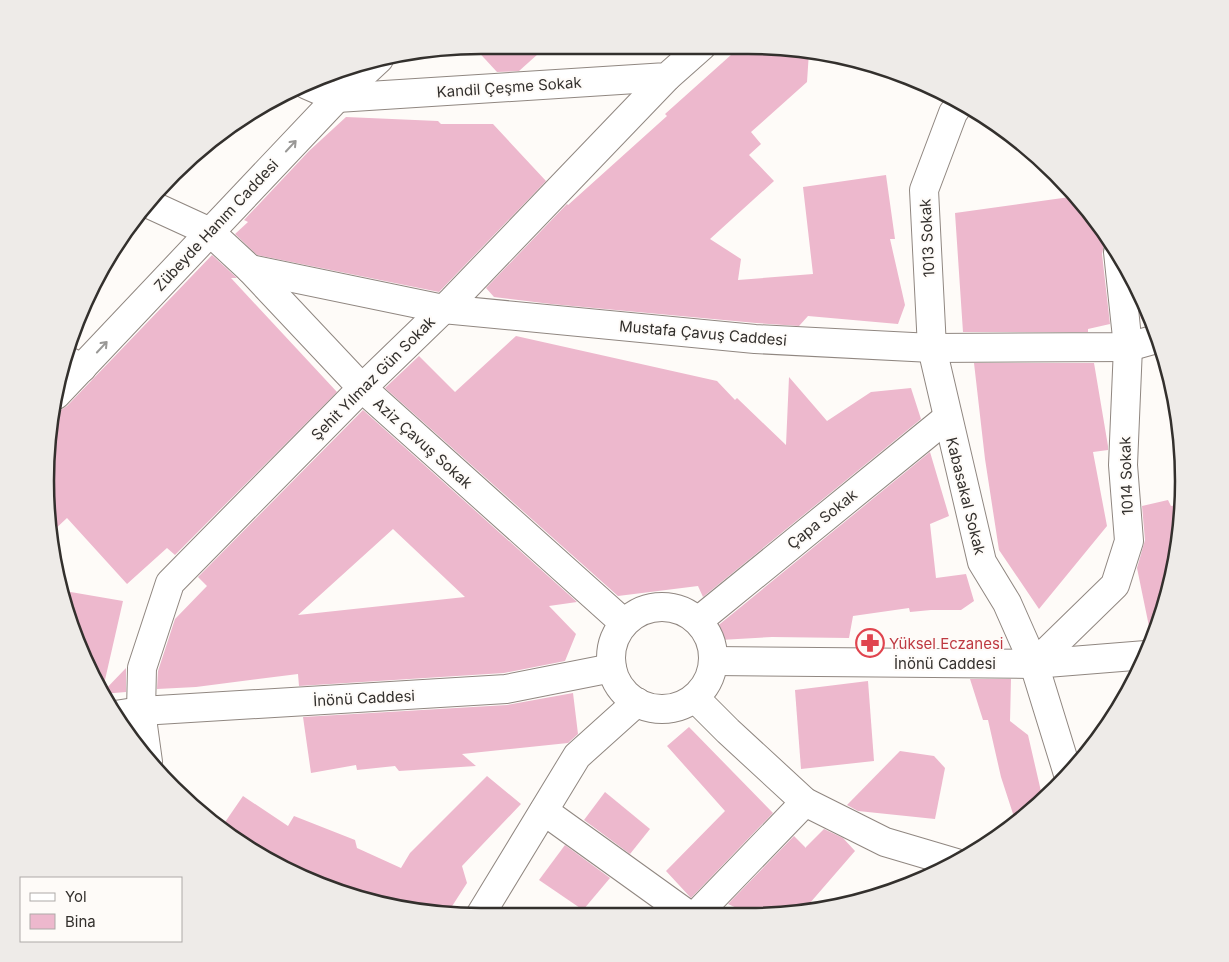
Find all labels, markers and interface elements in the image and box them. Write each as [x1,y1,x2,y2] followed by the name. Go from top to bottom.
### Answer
[436,72,583,102] street label: Kandil Çeşme Sokak
[285,139,297,152] one-way arrow
[150,155,282,295] street label: Zübeyde Hanım Caddesi
[915,197,939,278] street label: 1013 Sokak
[307,311,440,444] street label: Şehit Yılmaz Gün Sokak
[618,316,788,350] street label: Mustafa Çavuş Caddesi
[96,340,108,353] one-way arrow
[370,393,477,493] street label: Aziz Çavuş Sokak
[942,435,990,558] street label: Kabasakal Sokak
[1115,435,1137,516] street label: 1014 Sokak
[783,484,862,553] street label: Çapa Sokak
[855,628,885,658] pharmacy icon: Yüksel Eczanesi
[889,634,1003,653] place label: Yüksel Eczanesi
[894,654,996,673] street label: İnönü Caddesi
[313,686,415,710] street label: İnönü Caddesi
[20,877,182,942] legend
[65,887,87,906] text: Yol
[65,912,96,931] text: Bina

